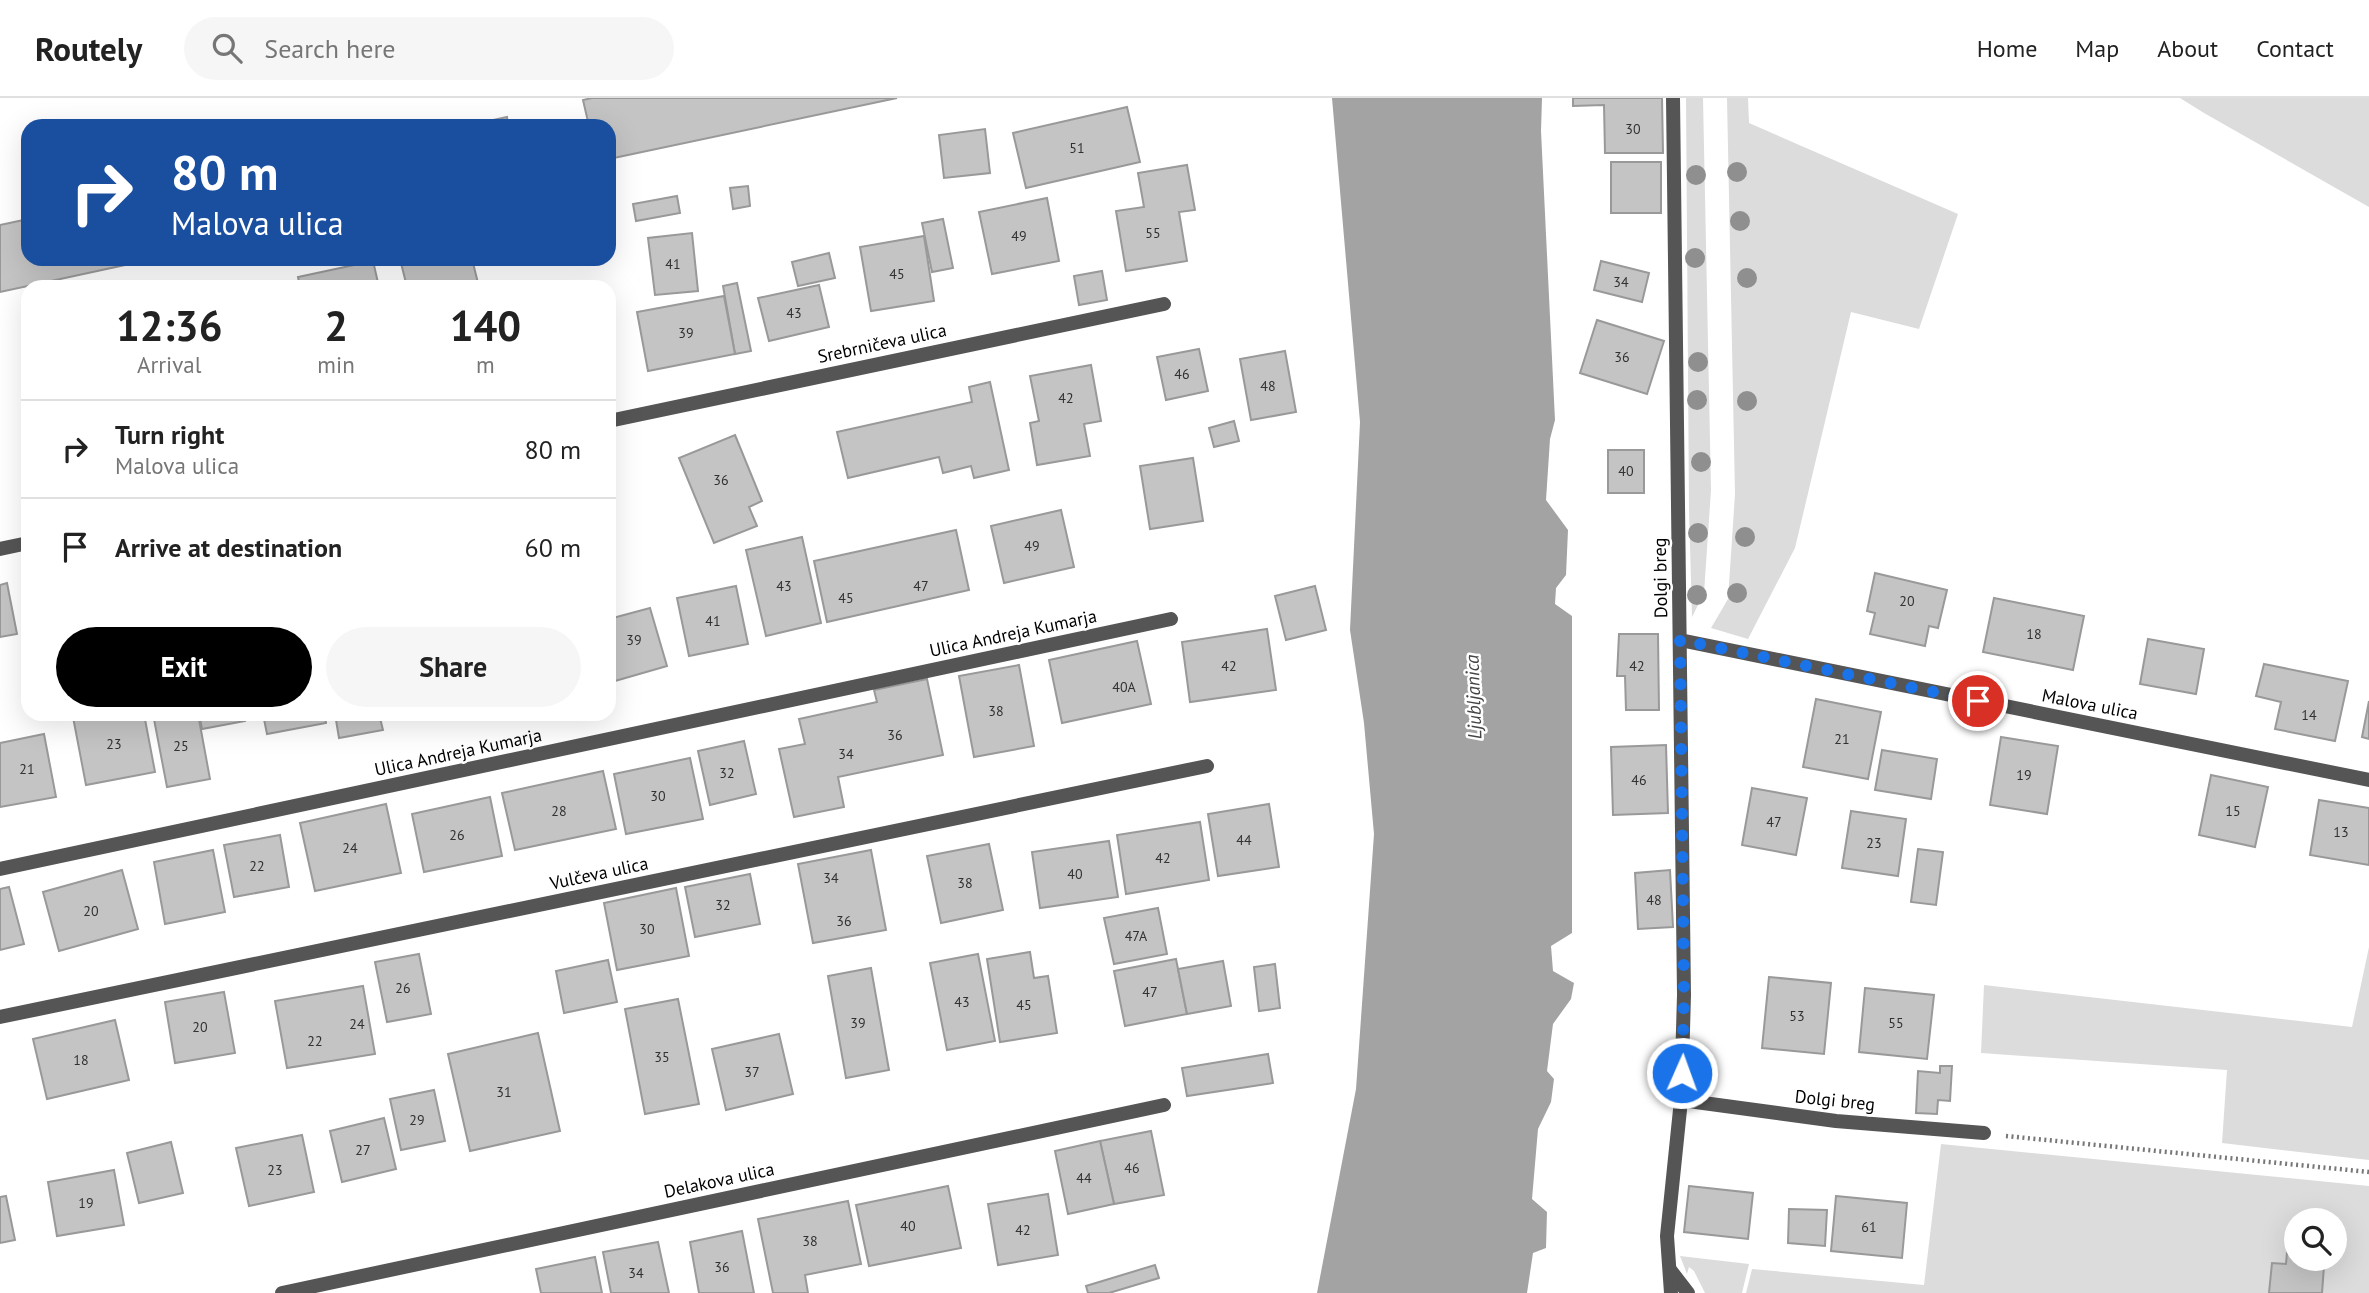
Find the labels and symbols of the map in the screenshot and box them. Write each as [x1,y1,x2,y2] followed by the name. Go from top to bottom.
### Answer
[1625,120,1641,138] house number: 30
[1069,139,1085,157] house number: 51
[1145,224,1161,242] house number: 55
[1011,227,1027,245] house number: 49
[665,255,681,273] house number: 41
[889,265,905,283] house number: 45
[1613,273,1629,291] house number: 34
[786,304,802,322] house number: 43
[816,318,948,368] street label: Srebrničeva ulica
[678,324,694,342] house number: 39
[1614,348,1630,366] house number: 36
[1174,365,1190,383] house number: 46
[1260,377,1276,395] house number: 48
[1058,389,1074,407] house number: 42
[1618,462,1634,480] house number: 40
[713,471,729,489] house number: 36
[1024,537,1040,555] house number: 49
[1648,538,1672,618] street label: Dolgi breg
[776,577,792,595] house number: 43
[913,577,929,595] house number: 47
[838,589,854,607] house number: 45
[1899,592,1915,610] house number: 20
[927,604,1099,662] street label: Ulica Andreja Kumarja
[705,612,721,630] house number: 41
[2026,625,2042,643] house number: 18
[626,631,642,649] house number: 39
[1460,654,1486,740] water label: Ljubljanica
[1221,657,1237,675] house number: 42
[1629,657,1645,675] house number: 42
[1948,671,2008,731] pin
[1112,678,1137,696] house number: 40A
[2040,683,2140,725] street label: Malova ulica
[988,702,1004,720] house number: 38
[2301,706,2317,724] house number: 14
[372,723,544,781] street label: Ulica Andreja Kumarja
[887,726,903,744] house number: 36
[1834,730,1850,748] house number: 21
[106,735,122,753] house number: 23
[173,737,189,755] house number: 25
[838,745,854,763] house number: 34
[19,760,35,778] house number: 21
[719,764,735,782] house number: 32
[2016,766,2032,784] house number: 19
[1631,771,1647,789] house number: 46
[650,787,666,805] house number: 30
[551,802,567,820] house number: 28
[2225,802,2241,820] house number: 15
[1766,813,1782,831] house number: 47
[2333,823,2349,841] house number: 13
[449,826,465,844] house number: 26
[1236,831,1252,849] house number: 44
[1866,834,1882,852] house number: 23
[342,839,358,857] house number: 24
[1155,849,1171,867] house number: 42
[547,851,650,895] street label: Vulčeva ulica
[249,857,265,875] house number: 22
[1067,865,1083,883] house number: 40
[823,869,839,887] house number: 34
[957,874,973,892] house number: 38
[1646,891,1662,909] house number: 48
[715,896,731,914] house number: 32
[83,902,99,920] house number: 20
[836,912,852,930] house number: 36
[639,920,655,938] house number: 30
[1125,927,1148,945] house number: 47A
[395,979,411,997] house number: 26
[1142,983,1158,1001] house number: 47
[954,993,970,1011] house number: 43
[1016,996,1032,1014] house number: 45
[1789,1007,1805,1025] house number: 53
[850,1014,866,1032] house number: 39
[1888,1014,1904,1032] house number: 55
[349,1015,365,1033] house number: 24
[192,1018,208,1036] house number: 20
[307,1032,323,1050] house number: 22
[1645,1036,1719,1110] position arrow
[654,1048,670,1066] house number: 35
[73,1051,89,1069] house number: 18
[744,1063,760,1081] house number: 37
[496,1083,512,1101] house number: 31
[1794,1084,1876,1116] street label: Dolgi breg
[409,1111,425,1129] house number: 29
[355,1141,371,1159] house number: 27
[662,1157,776,1203] street label: Delakova ulica
[1124,1159,1140,1177] house number: 46
[267,1161,283,1179] house number: 23
[1076,1169,1092,1187] house number: 44
[78,1194,94,1212] house number: 19
[900,1217,916,1235] house number: 40
[1861,1218,1877,1236] house number: 61
[1015,1221,1031,1239] house number: 42
[802,1232,818,1250] house number: 38
[714,1258,730,1276] house number: 36
[628,1264,644,1282] house number: 34

